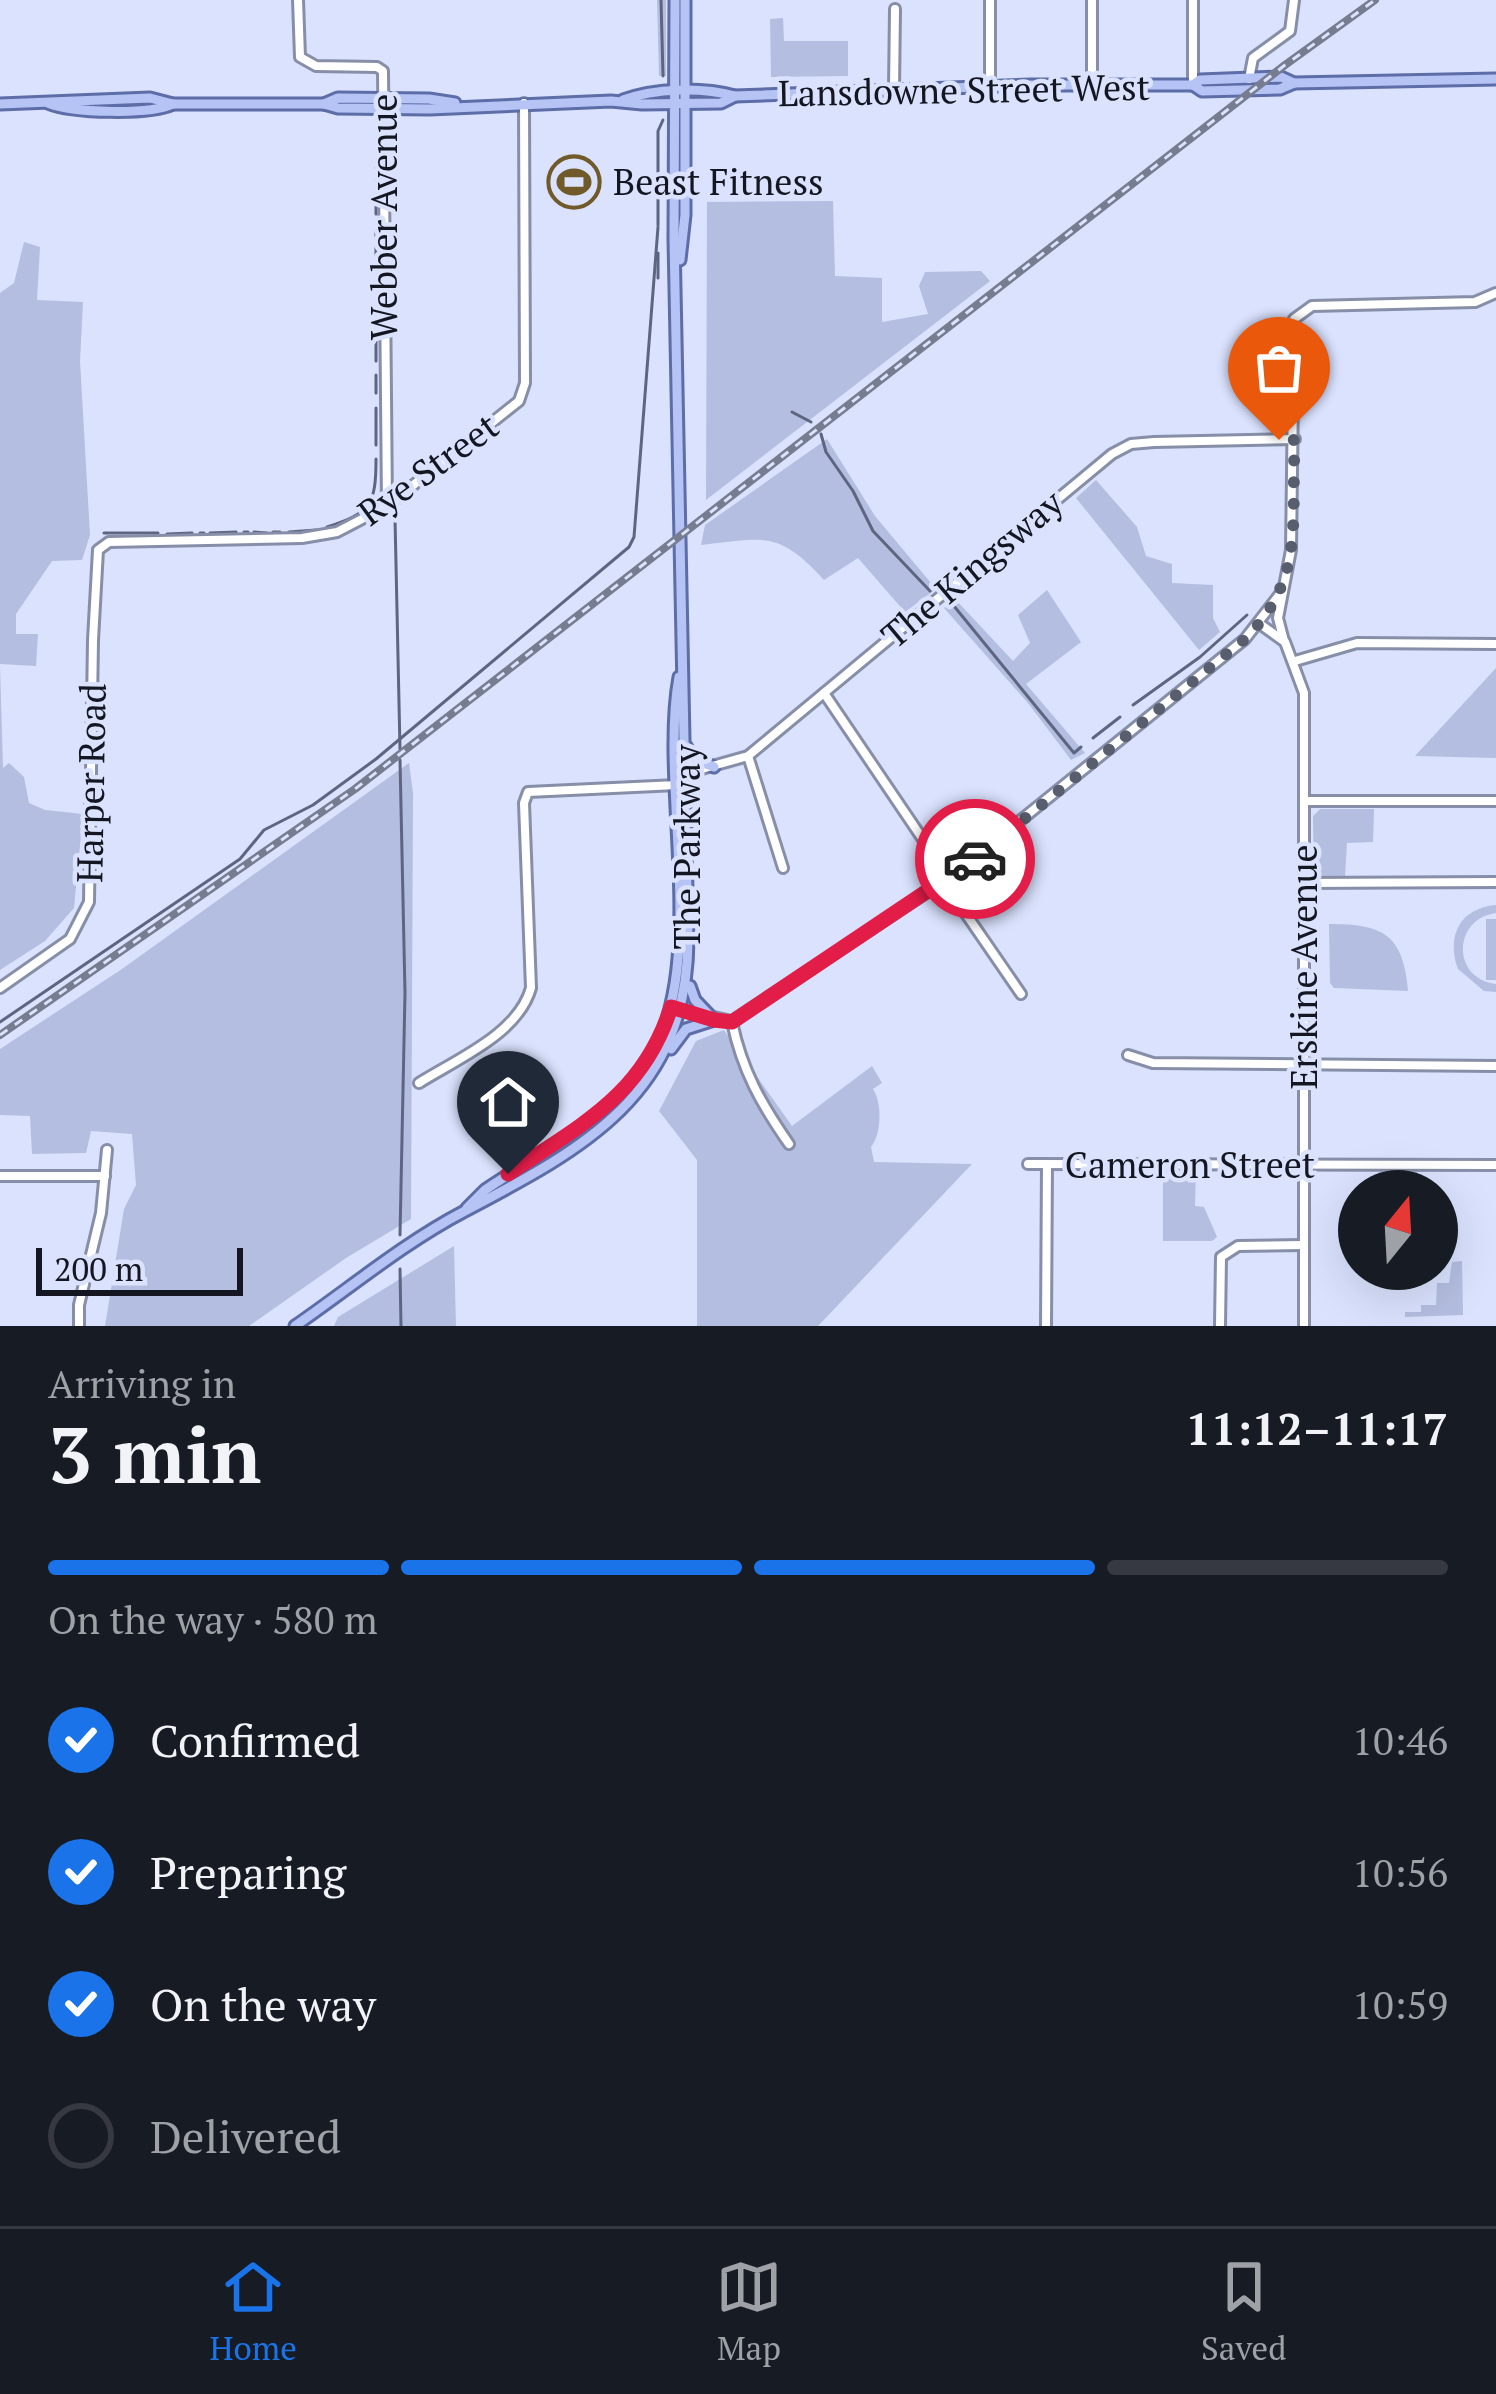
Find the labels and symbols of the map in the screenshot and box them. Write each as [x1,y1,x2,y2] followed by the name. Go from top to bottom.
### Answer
[778,63,1150,116] street label: Lansdowne Street West
[360,94,407,340] street label: Webber Avenue
[546,154,602,210] sports icon: Beast Fitness
[613,158,824,205] place label: Beast Fitness
[1228,317,1330,440] pin
[348,402,507,535] street label: Rye Street
[871,478,1073,658] street label: The Kingsway
[65,683,116,883] street label: Harper Road
[663,744,710,949] street label: The Parkway
[915,799,1035,919] courier
[1280,844,1327,1090] street label: Erskine Avenue
[457,1051,559,1174] pin
[1065,1141,1315,1188] street label: Cameron Street
[1338,1170,1458,1290] north arrow
[36,1242,243,1295] scale bar

